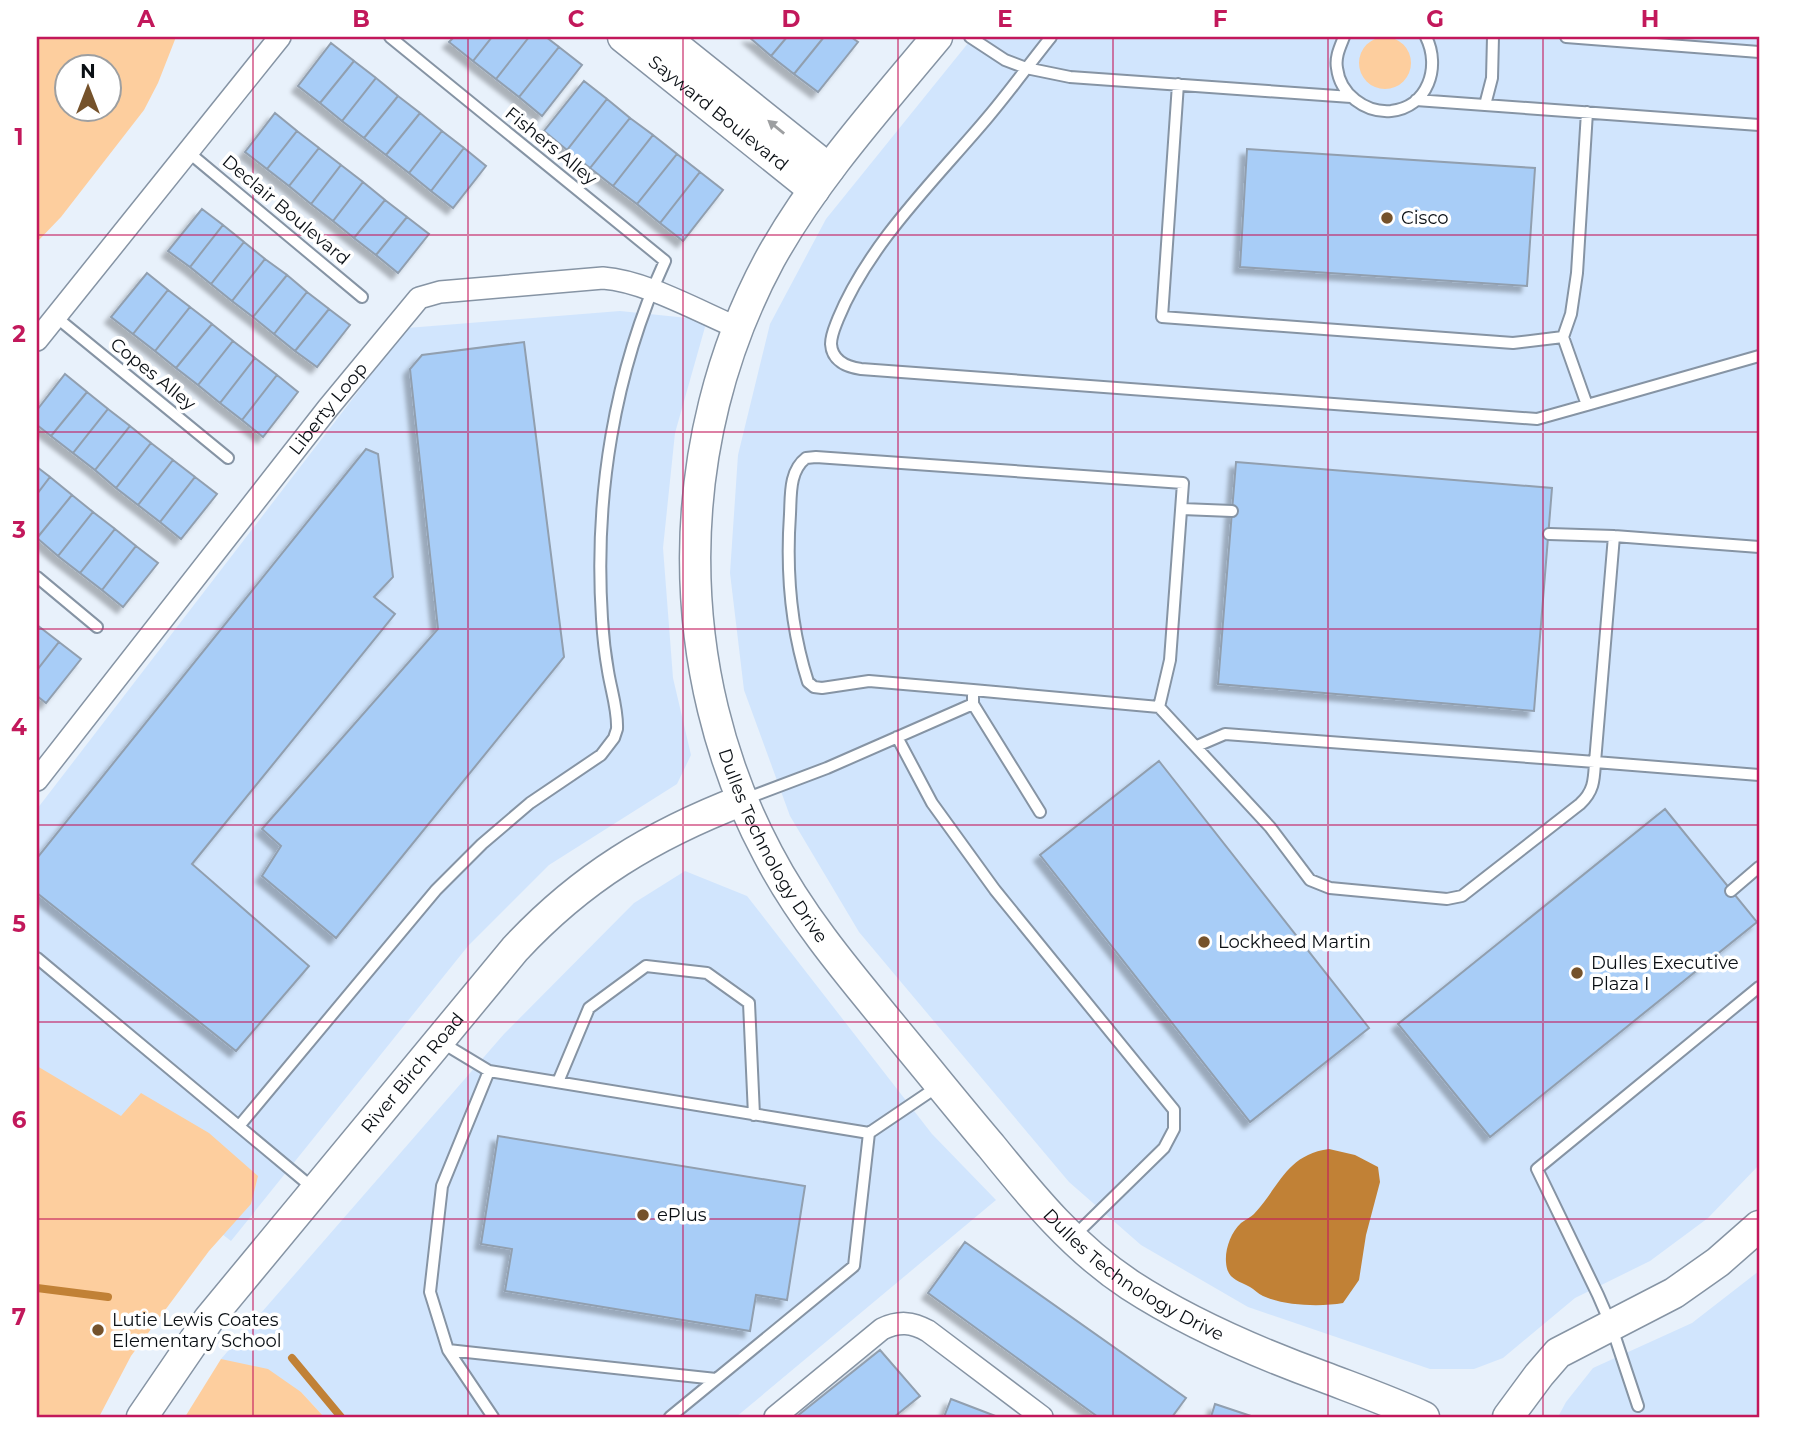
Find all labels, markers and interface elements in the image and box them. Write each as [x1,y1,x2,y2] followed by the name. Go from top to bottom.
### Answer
[136,5,155,33] text: A
[352,5,370,33] text: B
[568,5,585,33] text: C
[782,5,801,33] text: D
[997,5,1013,33] text: E
[1213,5,1228,33] text: F
[1426,5,1444,33] text: G
[1641,5,1659,33] text: H
[644,51,793,176] street label: Sayward Boulevard
[52,52,122,122] north arrow
[80,60,96,83] text: N
[501,102,602,190] street label: Fishers Alley
[767,119,785,134] one-way arrow
[14,123,24,151] text: 1
[218,150,354,270] street label: Declair Boulevard
[1401,207,1449,229] place label: Cisco
[1379,210,1395,226] marker: Cisco
[12,320,26,348] text: 2
[106,333,200,415] street label: Copes Alley
[284,358,372,459] street label: Liberty Loop
[11,516,26,544] text: 3
[11,713,27,741] text: 4
[713,746,832,947] street label: Dulles Technology Drive
[12,910,26,938] text: 5
[1218,931,1371,953] place label: Lockheed Martin
[1196,934,1212,950] marker: Lockheed Martin
[1591,952,1739,995] place label: Dulles Executive Plaza I
[1569,965,1585,981] marker: Dulles Executive Plaza I
[356,1008,469,1138] street label: River Birch Road
[12,1106,27,1134] text: 6
[657,1204,707,1226] place label: ePlus
[1038,1204,1227,1346] street label: Dulles Technology Drive
[635,1207,651,1223] marker: ePlus
[12,1303,26,1331] text: 7
[112,1309,282,1352] place label: Lutie Lewis Coates Elementary School
[90,1322,106,1338] marker: Lutie Lewis Coates Elementary School

